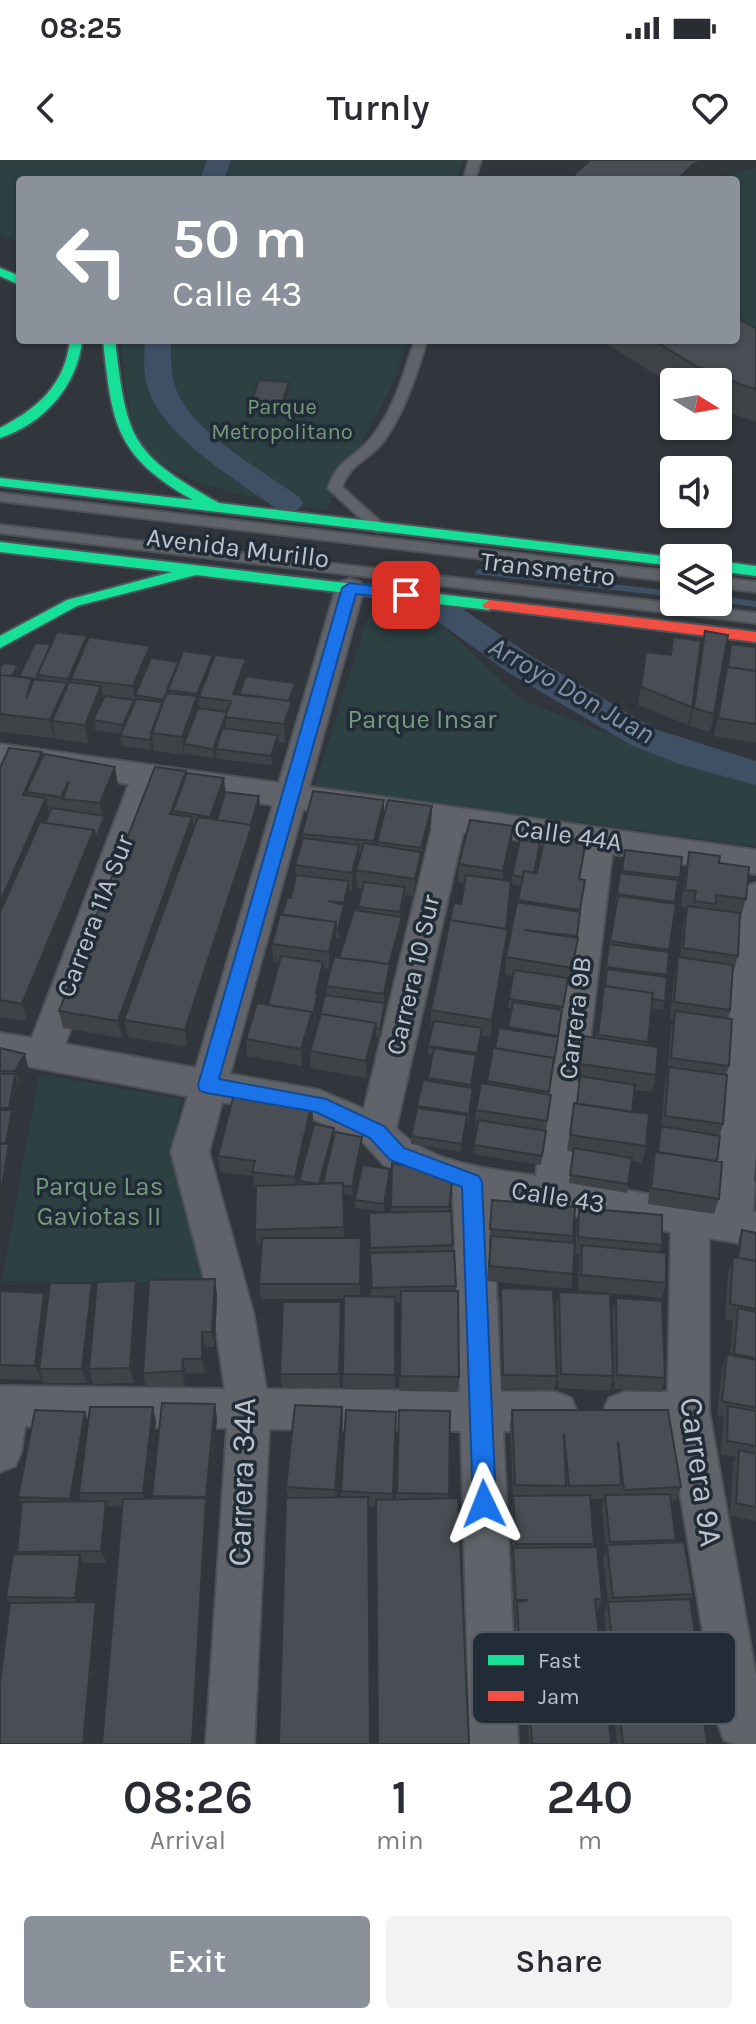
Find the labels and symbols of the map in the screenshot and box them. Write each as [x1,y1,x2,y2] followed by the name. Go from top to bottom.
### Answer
[660,368,732,440] north arrow
[211,394,353,445] park label: Parque Metropolitano
[145,521,331,575] street label: Avenida Murillo
[479,545,617,593] street label: Transmetro
[372,561,440,629] pin
[483,629,661,751] water label: Arroyo Don Juan
[348,704,497,735] park label: Parque Insar
[512,812,624,858] street label: Calle 44A
[50,830,140,1002] street label: Carrera 11A Sur
[380,891,447,1058] street label: Carrera 10 Sur
[552,955,598,1081] street label: Carrera 9B
[35,1171,163,1232] park label: Parque Las Gaviotas II
[509,1174,607,1220] street label: Calle 43
[672,1395,730,1549] street label: Carrera 9A
[221,1397,263,1567] street label: Carrera 34A
[442,1462,526,1546] position arrow
[472,1632,736,1724] legend
[538,1648,581,1674] text: Fast
[538,1684,580,1710] text: Jam

